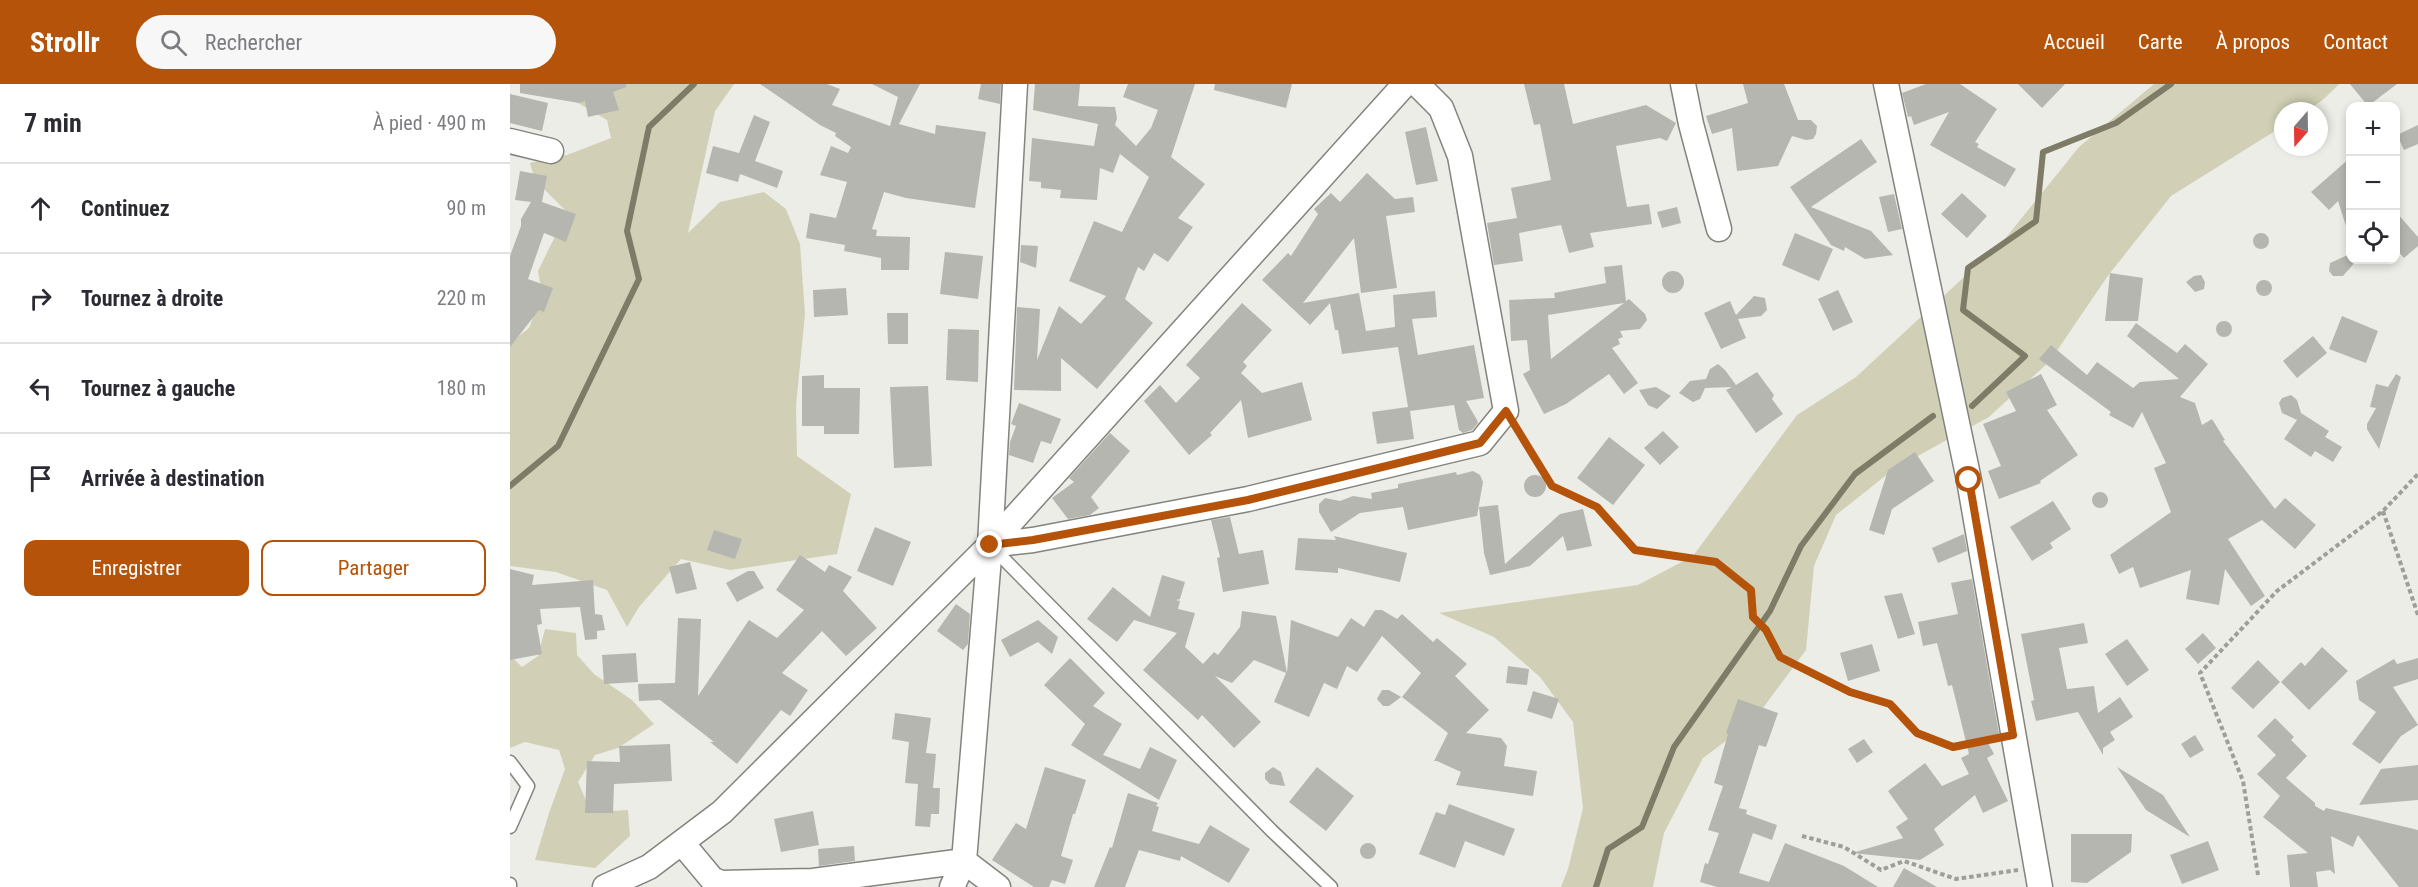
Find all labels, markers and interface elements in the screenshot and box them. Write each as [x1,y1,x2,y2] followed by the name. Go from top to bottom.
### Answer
[136,15,556,69] search box
[30,26,100,59] text: Strollr
[157,26,190,59] icon: search
[205,30,302,55] text: Rechercher
[2044,30,2105,54] text: Accueil
[2138,30,2183,54] text: Carte
[2216,30,2290,54] text: À propos
[2323,30,2388,54] text: Contact
[2274,102,2328,156] north arrow
[2346,102,2400,264] map controls
[2346,102,2400,156] button: +
[24,108,82,138] text: 7 min
[373,111,486,135] text: À pied · 490 m
[2346,156,2400,210] button: −
[24,192,57,225] icon: ahead
[81,196,170,221] text: Continuez
[447,196,486,220] text: 90 m
[2346,210,2400,264] button: locate
[24,282,57,315] icon: right
[81,286,223,311] text: Tournez à droite
[437,286,486,310] text: 220 m
[24,372,57,405] icon: left
[81,376,235,401] text: Tournez à gauche
[437,376,486,400] text: 180 m
[24,462,57,495] icon: arrive
[81,466,265,491] text: Arrivée à destination
[1955,466,1981,492] route start
[976,531,1002,557] route end
[24,540,249,596] button: Enregistrer
[261,540,486,596] button: Partager

